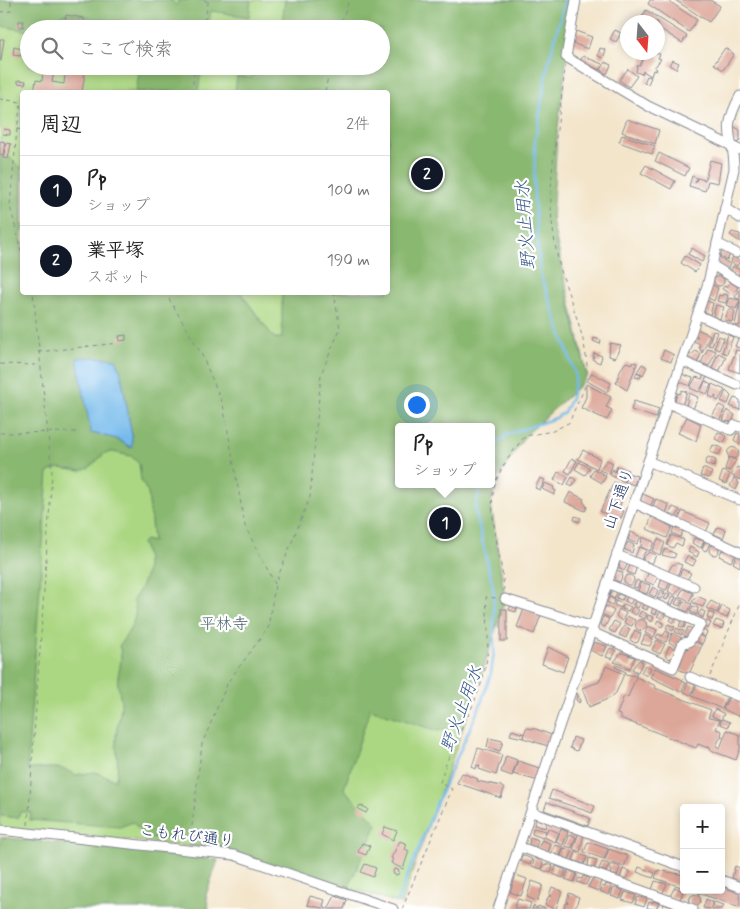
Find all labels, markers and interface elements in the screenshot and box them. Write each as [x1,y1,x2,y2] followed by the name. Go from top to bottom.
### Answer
[620,15,665,60] north arrow
[20,20,390,75] search box
[38,34,66,62] icon: search
[78,37,173,62] text: ここで検索
[40,111,82,139] text: 周辺
[346,114,370,135] text: 2件
[411,155,443,193] pin: 2
[87,166,107,191] text: Pp
[511,179,541,271] water label: 野火止用水
[52,180,60,201] text: 1
[327,180,370,201] text: 100 m
[87,195,150,216] text: ショップ
[87,238,144,263] text: 業平塚
[52,250,60,271] text: 2
[327,250,370,271] text: 190 m
[87,267,151,288] text: スポット
[404,392,430,418] your location
[395,423,495,488] popup
[413,431,433,456] text: Pp
[413,460,477,481] text: ショップ
[599,465,639,533] street label: 山下通り
[429,504,461,542] pin: 1
[200,614,248,635] park label: 平林寺
[435,663,489,755] water label: 野火止用水
[680,804,725,894] map controls
[680,804,725,849] button: +
[138,820,236,852] street label: こもれび通り
[680,849,725,894] button: −

